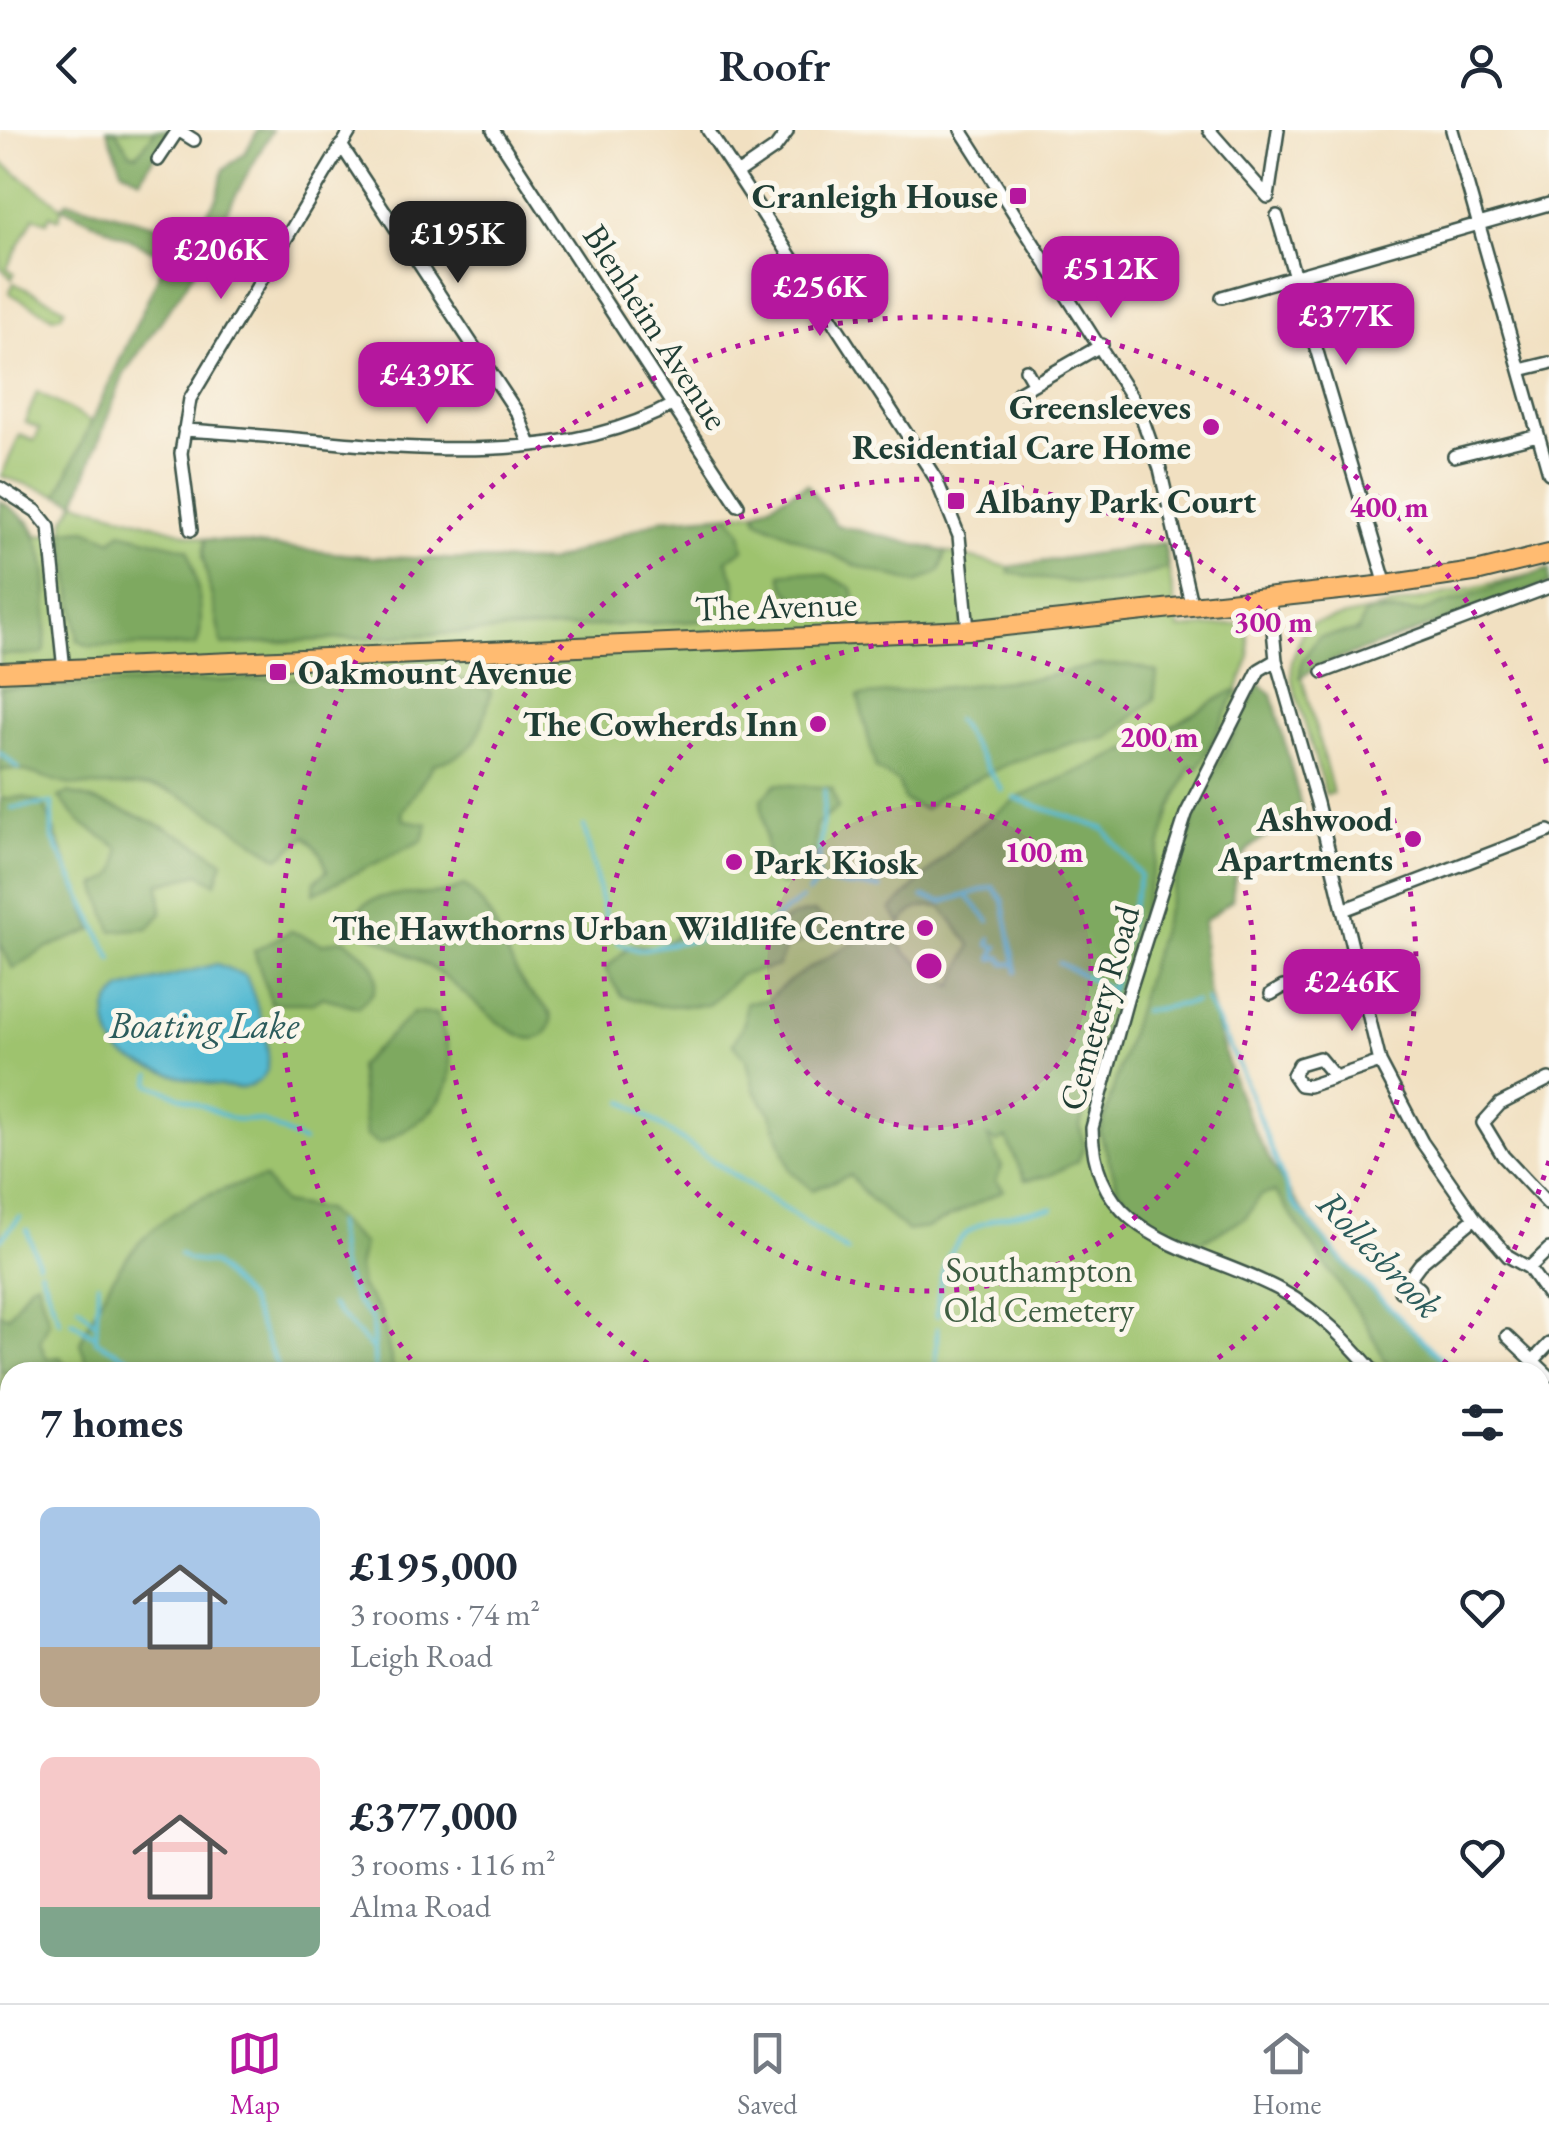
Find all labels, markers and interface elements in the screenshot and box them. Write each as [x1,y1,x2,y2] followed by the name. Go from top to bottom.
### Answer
[719,36,830,94] text: Roofr
[40,38,95,93] icon: back
[1454,38,1509,93] icon: person
[752,173,998,218] place label: Cranleigh House
[1007,185,1029,207] marker: Cranleigh House
[388,201,528,286] pin: £195K
[411,212,505,254] text: £195K
[573,216,740,438] street label: Blenheim Avenue
[151,217,291,302] pin: £206K
[174,228,268,270] text: £206K
[1041,236,1181,321] pin: £512K
[1064,247,1158,289] text: £512K
[750,254,890,339] pin: £256K
[773,265,867,307] text: £256K
[1276,283,1416,368] pin: £377K
[1299,294,1393,336] text: £377K
[357,342,497,427] pin: £439K
[380,353,474,395] text: £439K
[852,384,1191,469] place label: Greensleeves Residential Care Home
[1200,416,1222,438] marker: Greensleeves Residential Care Home
[975,478,1256,523] place label: Albany Park Court
[1350,487,1428,526] text: 400 m
[945,490,967,512] marker: Albany Park Court
[694,580,858,631] street label: The Avenue
[1234,602,1312,641] text: 300 m
[298,649,572,694] place label: Oakmount Avenue
[267,661,289,683] marker: Oakmount Avenue
[523,701,798,746] place label: The Cowherds Inn
[807,713,829,735] marker: The Cowherds Inn
[1120,717,1198,756] text: 200 m
[1217,796,1394,881] place label: Ashwood Apartments
[1402,828,1424,850] marker: Ashwood Apartments
[1005,832,1083,871] text: 100 m
[754,839,919,884] place label: Park Kiosk
[723,851,745,873] marker: Park Kiosk
[1048,900,1149,1116] street label: Cemetery Road
[332,905,905,950] place label: The Hawthorns Urban Wildlife Centre
[914,917,936,939] marker: The Hawthorns Urban Wildlife Centre
[911,948,947,984] centre of rings
[1282,949,1422,1034] pin: £246K
[1305,960,1399,1002] text: £246K
[108,1000,300,1049] water label: Boating Lake
[1307,1179,1454,1328] water label: Rollesbrook
[944,1247,1135,1332] park label: Southampton Old Cemetery
[40,1395,183,1450] text: 7 homes
[1455,1395,1510,1450] icon: filters
[350,1538,518,1593] text: £195,000
[120,1547,240,1667] icon: home
[1455,1580,1510,1635] icon: heart
[350,1593,540,1635] text: 3 rooms · 74 m²
[350,1635,493,1677] text: Leigh Road
[350,1788,518,1843] text: £377,000
[120,1797,240,1917] icon: home
[1455,1830,1510,1885] icon: heart
[350,1843,556,1885] text: 3 rooms · 116 m²
[350,1885,491,1927] text: Alma Road
[227,2026,282,2122] tab: Map
[737,2026,797,2122] tab: Saved
[1252,2026,1322,2122] tab: Home

